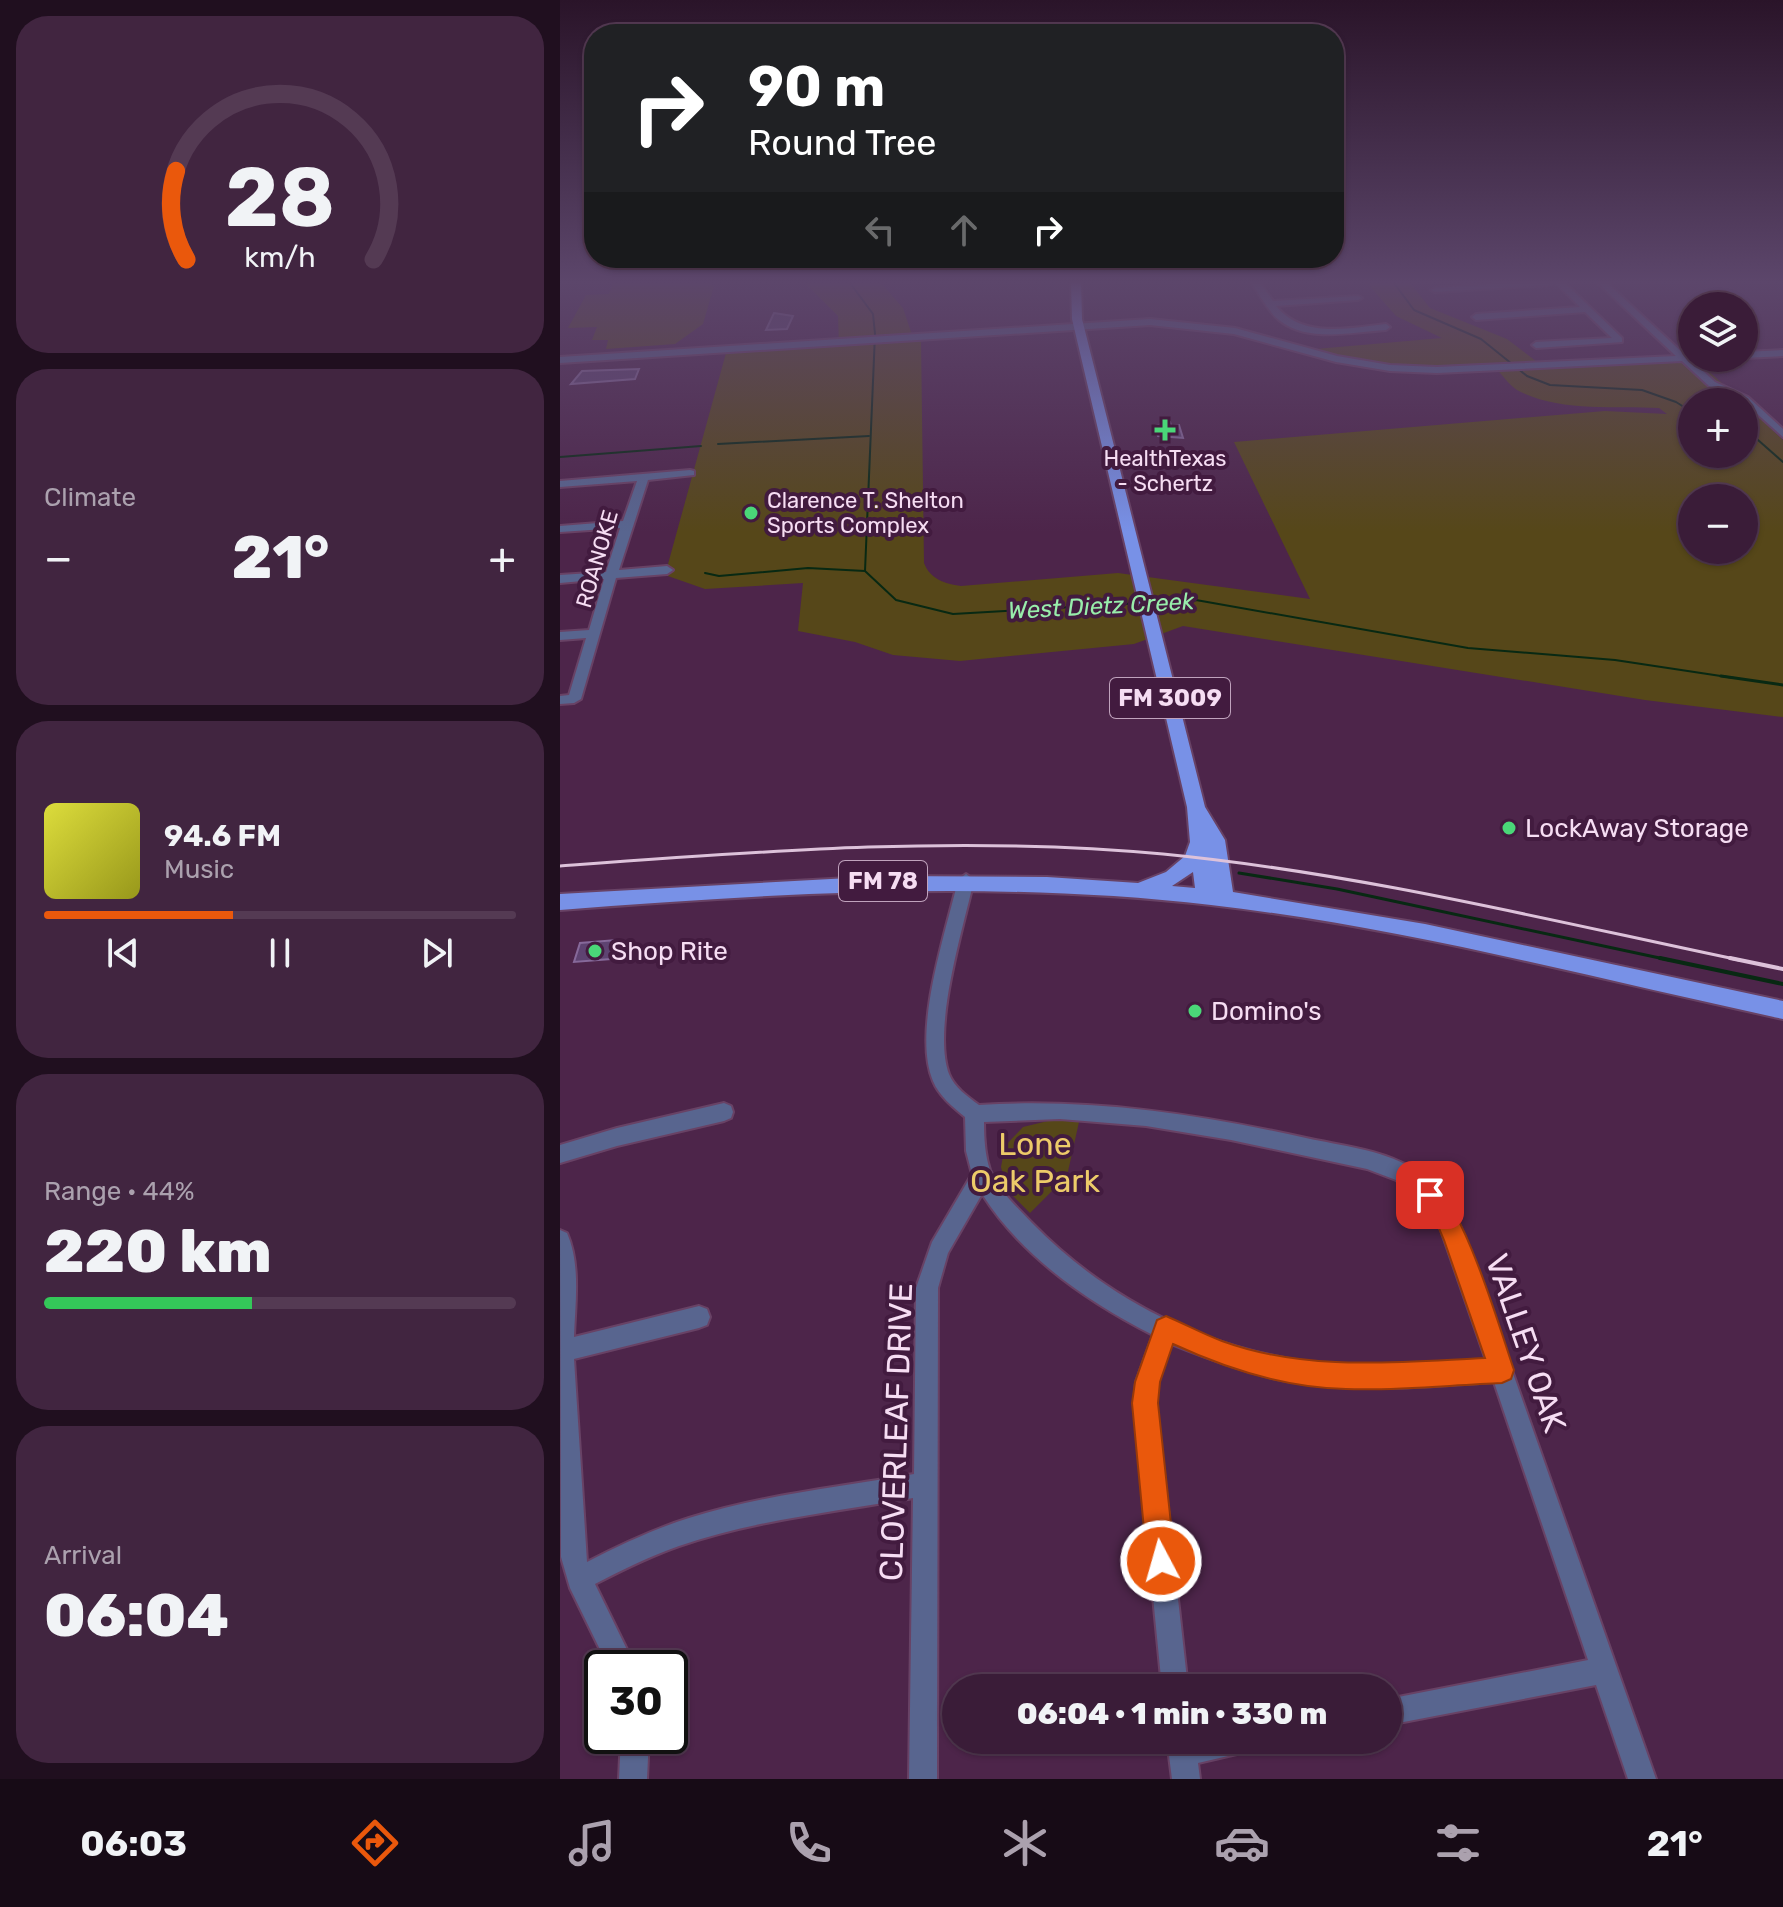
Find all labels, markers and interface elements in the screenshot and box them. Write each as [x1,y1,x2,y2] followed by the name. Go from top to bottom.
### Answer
[748,54,885,120] text: 90 m
[616,56,720,160] icon: right
[748,121,936,164] text: Round Tree
[225,148,335,247] text: 28
[858,208,902,252] icon: left
[942,208,986,252] icon: ahead
[1026,208,1070,252] icon: right
[244,240,316,274] text: km/h
[1678,292,1758,564] map controls
[1678,292,1758,372] button: layers
[1678,388,1758,468] button: +
[1154,419,1176,441] marker: HealthTexas - Schertz
[1103,445,1227,497] place label: HealthTexas - Schertz
[44,482,136,513] text: Climate
[1678,484,1758,564] button: −
[767,487,964,539] place label: Clarence T. Shelton Sports Complex
[742,504,760,522] marker: Clarence T. Shelton Sports Complex
[570,507,624,611] street label: ROANOKE
[232,522,329,593] text: 21°
[44,532,73,584] text: −
[489,532,516,584] text: +
[1007,587,1196,625] water label: West Dietz Creek
[1110,678,1230,718] road number: FM 3009
[1525,813,1749,844] place label: LockAway Storage
[164,818,281,854] text: 94.6 FM
[1500,819,1518,837] marker: LockAway Storage
[164,854,234,885] text: Music
[839,861,927,901] road number: FM 78
[101,931,145,975] icon: previous
[258,931,302,975] icon: pause
[415,931,459,975] icon: next
[611,936,728,967] place label: Shop Rite
[586,942,604,960] marker: Shop Rite
[1211,996,1322,1027] place label: Domino's
[1186,1002,1204,1020] marker: Domino's
[970,1125,1100,1200] park label: Lone Oak Park
[1396,1161,1464,1229] pin
[1408,1173,1452,1217] icon: arrive
[44,1176,195,1207] text: Range · 44%
[44,1216,272,1287] text: 220 km
[1478,1249,1574,1437] street label: VALLEY OAK
[872,1282,920,1582] street label: CLOVERLEAF DRIVE
[1119,1519,1203,1603] position arrow
[44,1540,122,1571] text: Arrival
[44,1580,229,1651] text: 06:04
[584,1650,688,1754] speed limit sign: 30
[1017,1696,1327,1732] text: 06:04 · 1 min · 330 m
[347,1815,403,1871] icon: directions
[564,1815,620,1871] icon: music
[781,1815,837,1871] icon: phone
[997,1815,1053,1871] icon: climate
[1214,1815,1270,1871] icon: car
[1430,1815,1486,1871] icon: filters
[80,1822,187,1865] text: 06:03
[1647,1822,1703,1865] text: 21°

